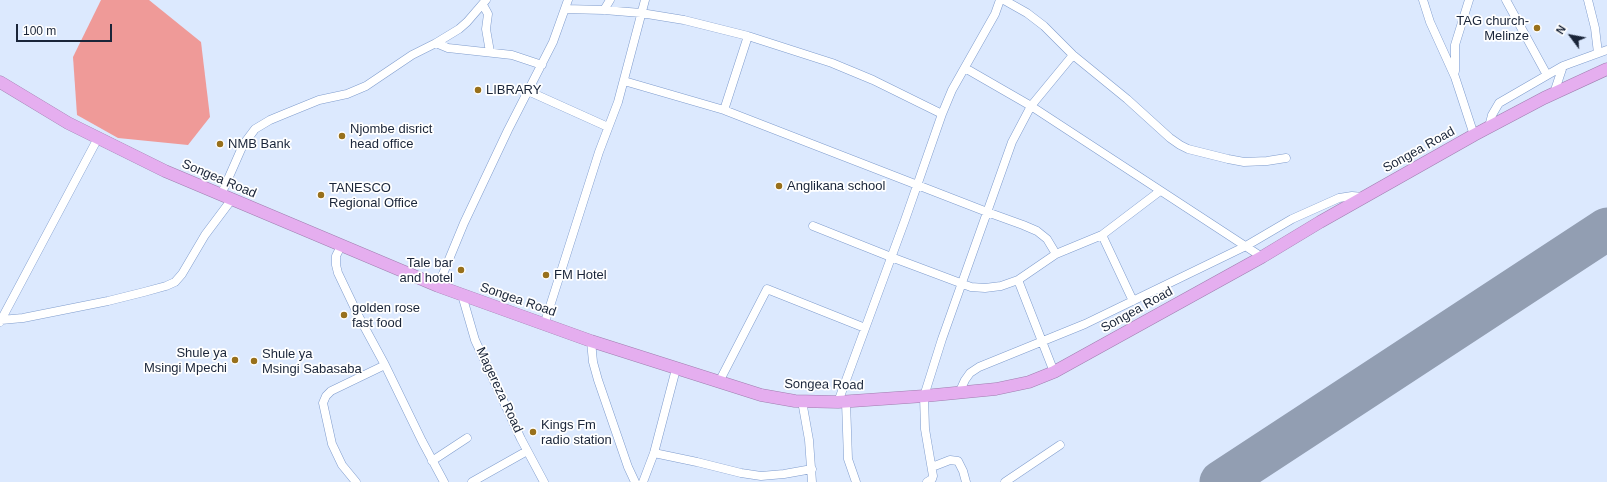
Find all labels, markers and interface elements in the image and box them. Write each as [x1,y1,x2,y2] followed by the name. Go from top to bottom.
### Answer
[1456,13,1529,44] place label: TAG church- Melinze
[18,16,114,42] scale bar
[1551,16,1591,56] north arrow
[1532,23,1542,33] marker: TAG church- Melinze
[1554,23,1568,36] text: N
[23,24,56,38] text: 100 m
[486,82,541,98] place label: LIBRARY
[473,85,483,95] marker: LIBRARY
[350,121,432,152] place label: Njombe disrict head office
[1380,124,1458,176] street label: Songea Road
[337,131,347,141] marker: Njombe disrict head office
[228,136,290,152] place label: NMB Bank
[215,139,225,149] marker: NMB Bank
[179,156,259,202] street label: Songea Road
[787,178,885,194] place label: Anglikana school
[329,180,418,211] place label: TANESCO Regional Office
[774,181,784,191] marker: Anglikana school
[316,190,326,200] marker: TANESCO Regional Office
[400,255,453,286] place label: Tale bar and hotel
[456,265,466,275] marker: Tale bar and hotel
[554,267,607,283] place label: FM Hotel
[541,270,551,280] marker: FM Hotel
[478,280,558,320] street label: Songea Road
[1098,284,1176,336] street label: Songea Road
[352,300,420,331] place label: golden rose fast food
[339,310,349,320] marker: golden rose fast food
[144,345,227,376] place label: Shule ya Msingi Mpechi
[472,345,526,435] street label: Magereza Road
[262,346,362,377] place label: Shule ya Msingi Sabasaba
[230,355,240,365] marker: Shule ya Msingi Mpechi
[249,356,259,366] marker: Shule ya Msingi Sabasaba
[784,377,864,393] street label: Songea Road
[541,417,612,448] place label: Kings Fm radio station
[528,427,538,437] marker: Kings Fm radio station

